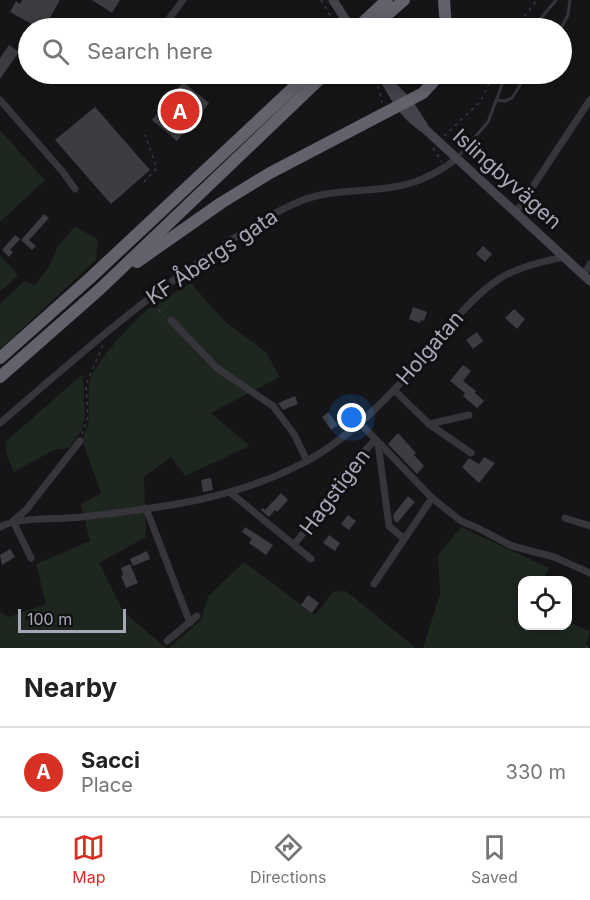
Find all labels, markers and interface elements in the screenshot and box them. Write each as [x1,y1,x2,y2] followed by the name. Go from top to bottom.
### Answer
[18,18,572,84] search box
[39,35,72,68] icon: search
[87,38,213,64] text: Search here
[160,88,200,134] pin: A
[448,123,567,234] street label: Islingbyvägen
[140,202,282,310] street label: KF Åbergs gata
[391,306,468,390] street label: Holgatan
[337,403,366,432] your location
[294,444,375,539] street label: Hagstigen
[518,576,572,630] map controls
[518,576,572,630] button: locate
[18,606,126,634] scale bar
[27,609,72,629] text: 100 m
[24,672,117,703] text: Nearby
[81,747,140,773] text: Sacci
[36,760,51,784] text: A
[506,760,566,784] text: 330 m
[81,773,133,797] text: Place
[72,831,106,887] tab: Map
[250,831,326,887] tab: Directions
[471,831,518,887] tab: Saved

